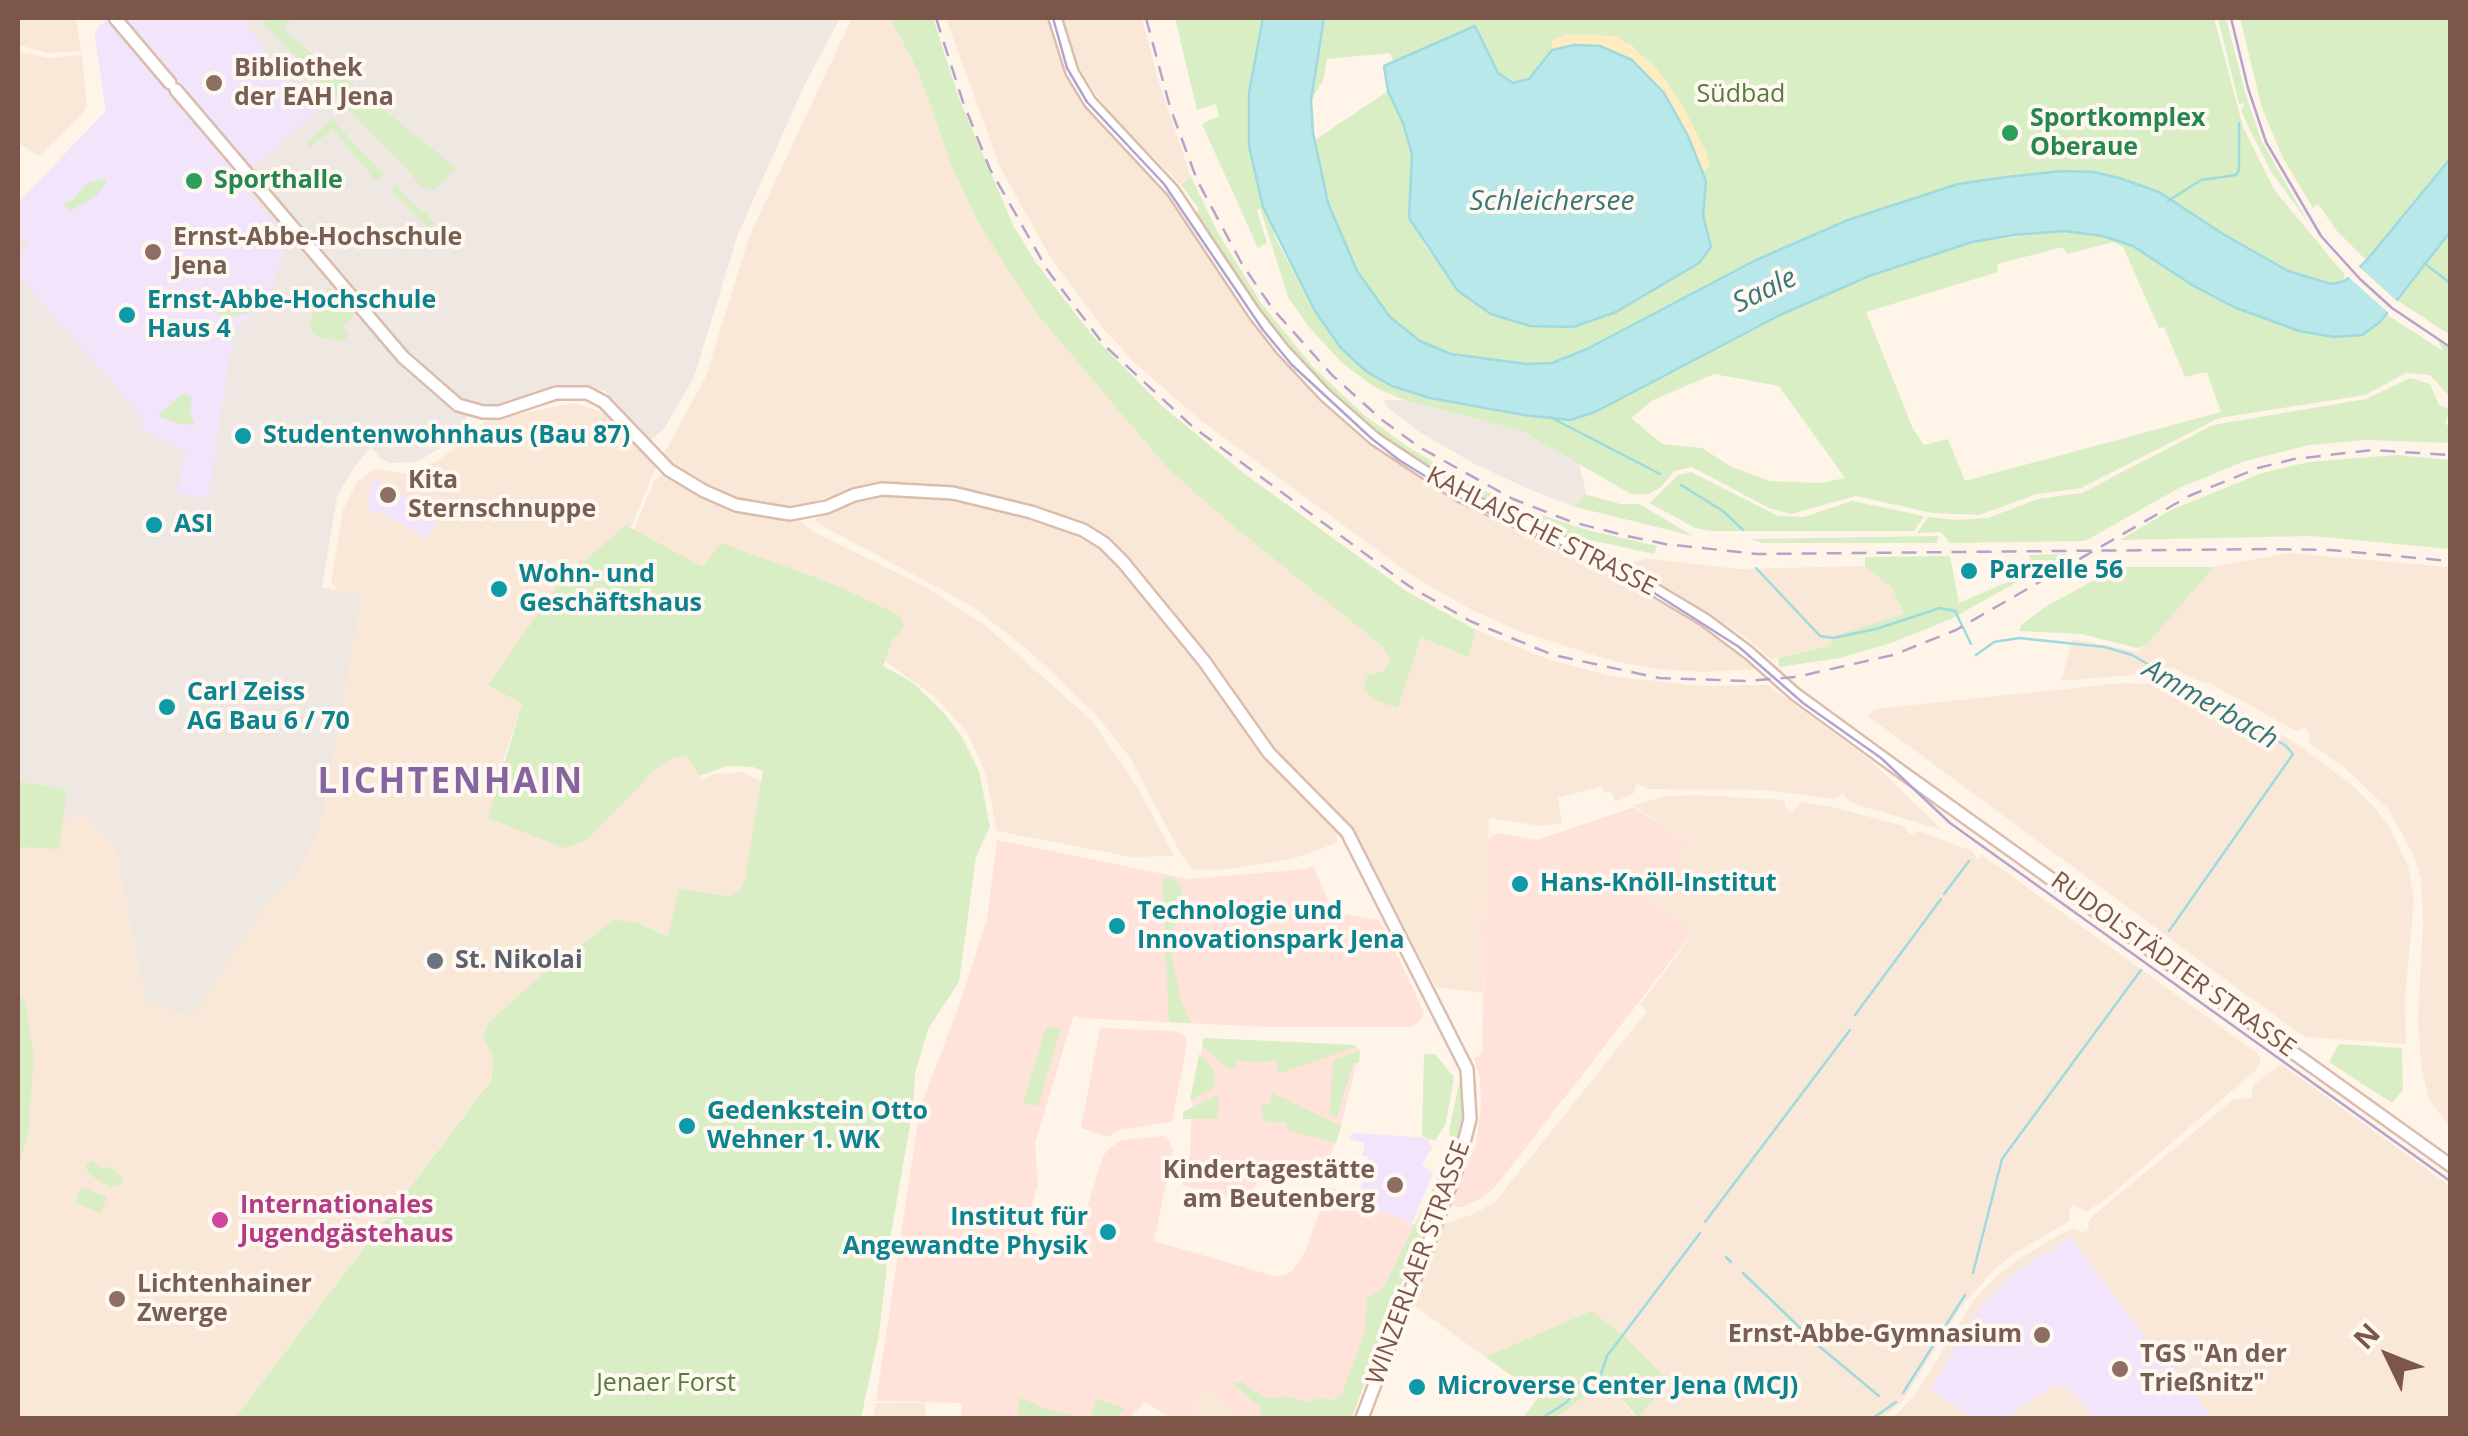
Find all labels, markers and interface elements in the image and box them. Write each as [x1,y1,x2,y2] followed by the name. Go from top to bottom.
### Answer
[234,54,394,113] place label: Bibliothek der EAH Jena
[203,72,225,94] marker: Bibliothek der EAH Jena
[1697,80,1785,110] park label: Südbad
[2030,104,2205,163] place label: Sportkomplex Oberaue
[1999,122,2021,144] marker: Sportkomplex Oberaue
[214,166,343,196] place label: Sporthalle
[183,170,205,192] marker: Sporthalle
[1470,185,1634,219] water label: Schleichersee
[173,223,462,282] place label: Ernst-Abbe-Hochschule Jena
[142,241,164,263] marker: Ernst-Abbe-Hochschule Jena
[1728,261,1802,321] water label: Saale
[147,286,436,345] place label: Ernst-Abbe-Hochschule Haus 4
[116,304,138,326] marker: Ernst-Abbe-Hochschule Haus 4
[263,421,630,451] place label: Studentenwohnhaus (Bau 87)
[232,425,254,447] marker: Studentenwohnhaus (Bau 87)
[1421,461,1661,603] street label: KAHLAISCHE STRASSE
[408,466,596,525] place label: Kita Sternschnuppe
[377,484,399,506] marker: Kita Sternschnuppe
[174,510,213,540] place label: ASI
[143,514,165,536] marker: ASI
[1989,556,2123,586] place label: Parzelle 56
[519,560,702,619] place label: Wohn- und Geschäftshaus
[1958,560,1980,582] marker: Parzelle 56
[488,578,510,600] marker: Wohn- und Geschäftshaus
[2137,653,2283,757] water label: Ammerbach
[187,678,350,737] place label: Carl Zeiss AG Bau 6 / 70
[156,696,178,718] marker: Carl Zeiss AG Bau 6 / 70
[317,762,585,804] district label: LICHTENHAIN
[2045,866,2301,1064] street label: RUDOLSTÄDTER STRASSE
[1540,869,1777,899] place label: Hans-Knöll-Institut
[1509,873,1531,895] marker: Hans-Knöll-Institut
[1137,897,1405,956] place label: Technologie und Innovationspark Jena
[1106,915,1128,937] marker: Technologie und Innovationspark Jena
[455,946,583,976] place label: St. Nikolai
[424,950,446,972] marker: St. Nikolai
[707,1097,928,1156] place label: Gedenkstein Otto Wehner 1. WK
[676,1115,698,1137] marker: Gedenkstein Otto Wehner 1. WK
[1361,1137,1477,1389] street label: WINZERLAER STRASSE
[1163,1156,1375,1215] place label: Kindertagestätte am Beutenberg
[1384,1174,1406,1196] marker: Kindertagestätte am Beutenberg
[240,1191,454,1250] place label: Internationales Jugendgästehaus
[843,1203,1088,1262] place label: Institut für Angewandte Physik
[209,1209,231,1231] marker: Internationales Jugendgästehaus
[1097,1221,1119,1243] marker: Institut für Angewandte Physik
[137,1270,312,1329] place label: Lichtenhainer Zwerge
[106,1288,128,1310] marker: Lichtenhainer Zwerge
[2338,1306,2438,1406] north arrow
[2344,1314,2388,1357] text: N
[1728,1320,2022,1350] place label: Ernst-Abbe-Gymnasium
[2031,1324,2053,1346] marker: Ernst-Abbe-Gymnasium
[2140,1340,2287,1399] place label: TGS "An der Trießnitz"
[2109,1358,2131,1380] marker: TGS "An der Trießnitz"
[596,1369,736,1399] park label: Jenaer Forst
[1437,1372,1798,1402] place label: Microverse Center Jena (MCJ)
[1406,1376,1428,1398] marker: Microverse Center Jena (MCJ)

